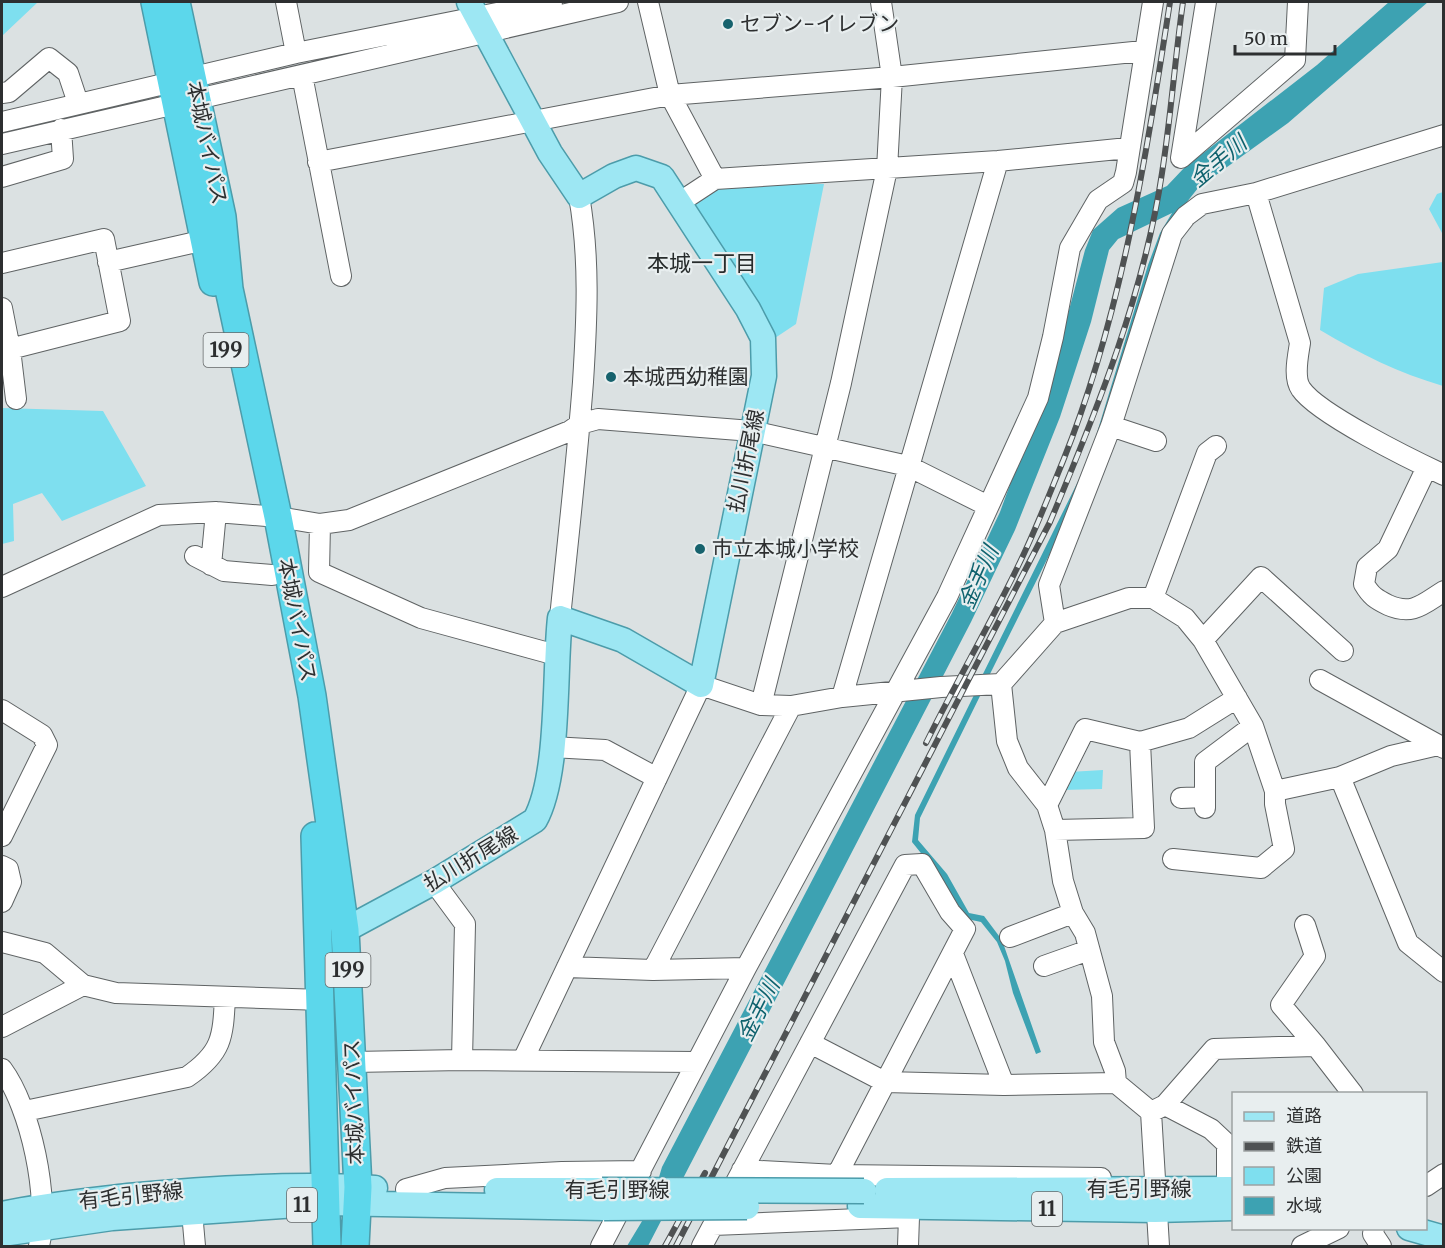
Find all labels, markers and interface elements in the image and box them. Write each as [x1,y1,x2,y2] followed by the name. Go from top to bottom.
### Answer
[740,10,899,37] place label: セブン-イレブン
[721,17,735,31] marker: セブン-イレブン
[1235,18,1336,56] scale bar
[1244,27,1288,50] text: 50 m
[181,79,234,207] street label: 本城バイパス
[1184,128,1254,193] water label: 金手川
[647,249,757,277] district label: 本城一丁目
[204,333,248,367] road number: 199
[623,363,749,390] place label: 本城西幼稚園
[604,370,618,384] marker: 本城西幼稚園
[721,407,770,515] street label: 払川折尾線
[712,535,859,562] place label: 市立本城小学校
[952,539,1005,613] water label: 金手川
[693,542,707,556] marker: 市立本城小学校
[272,556,323,684] street label: 本城バイパス
[419,820,523,897] street label: 払川折尾線
[326,953,370,987] road number: 199
[731,972,786,1046] water label: 金手川
[338,1039,369,1165] street label: 本城バイパス
[1232,1092,1427,1230] legend
[1286,1104,1322,1127] text: 道路
[1286,1134,1322,1157] text: 鉄道
[1286,1164,1322,1187] text: 公園
[1087,1175,1192,1202] street label: 有毛引野線
[565,1176,670,1203] street label: 有毛引野線
[77,1177,185,1214] street label: 有毛引野線
[287,1188,317,1222] road number: 11
[1032,1192,1062,1226] road number: 11
[1286,1194,1322,1217] text: 水域

